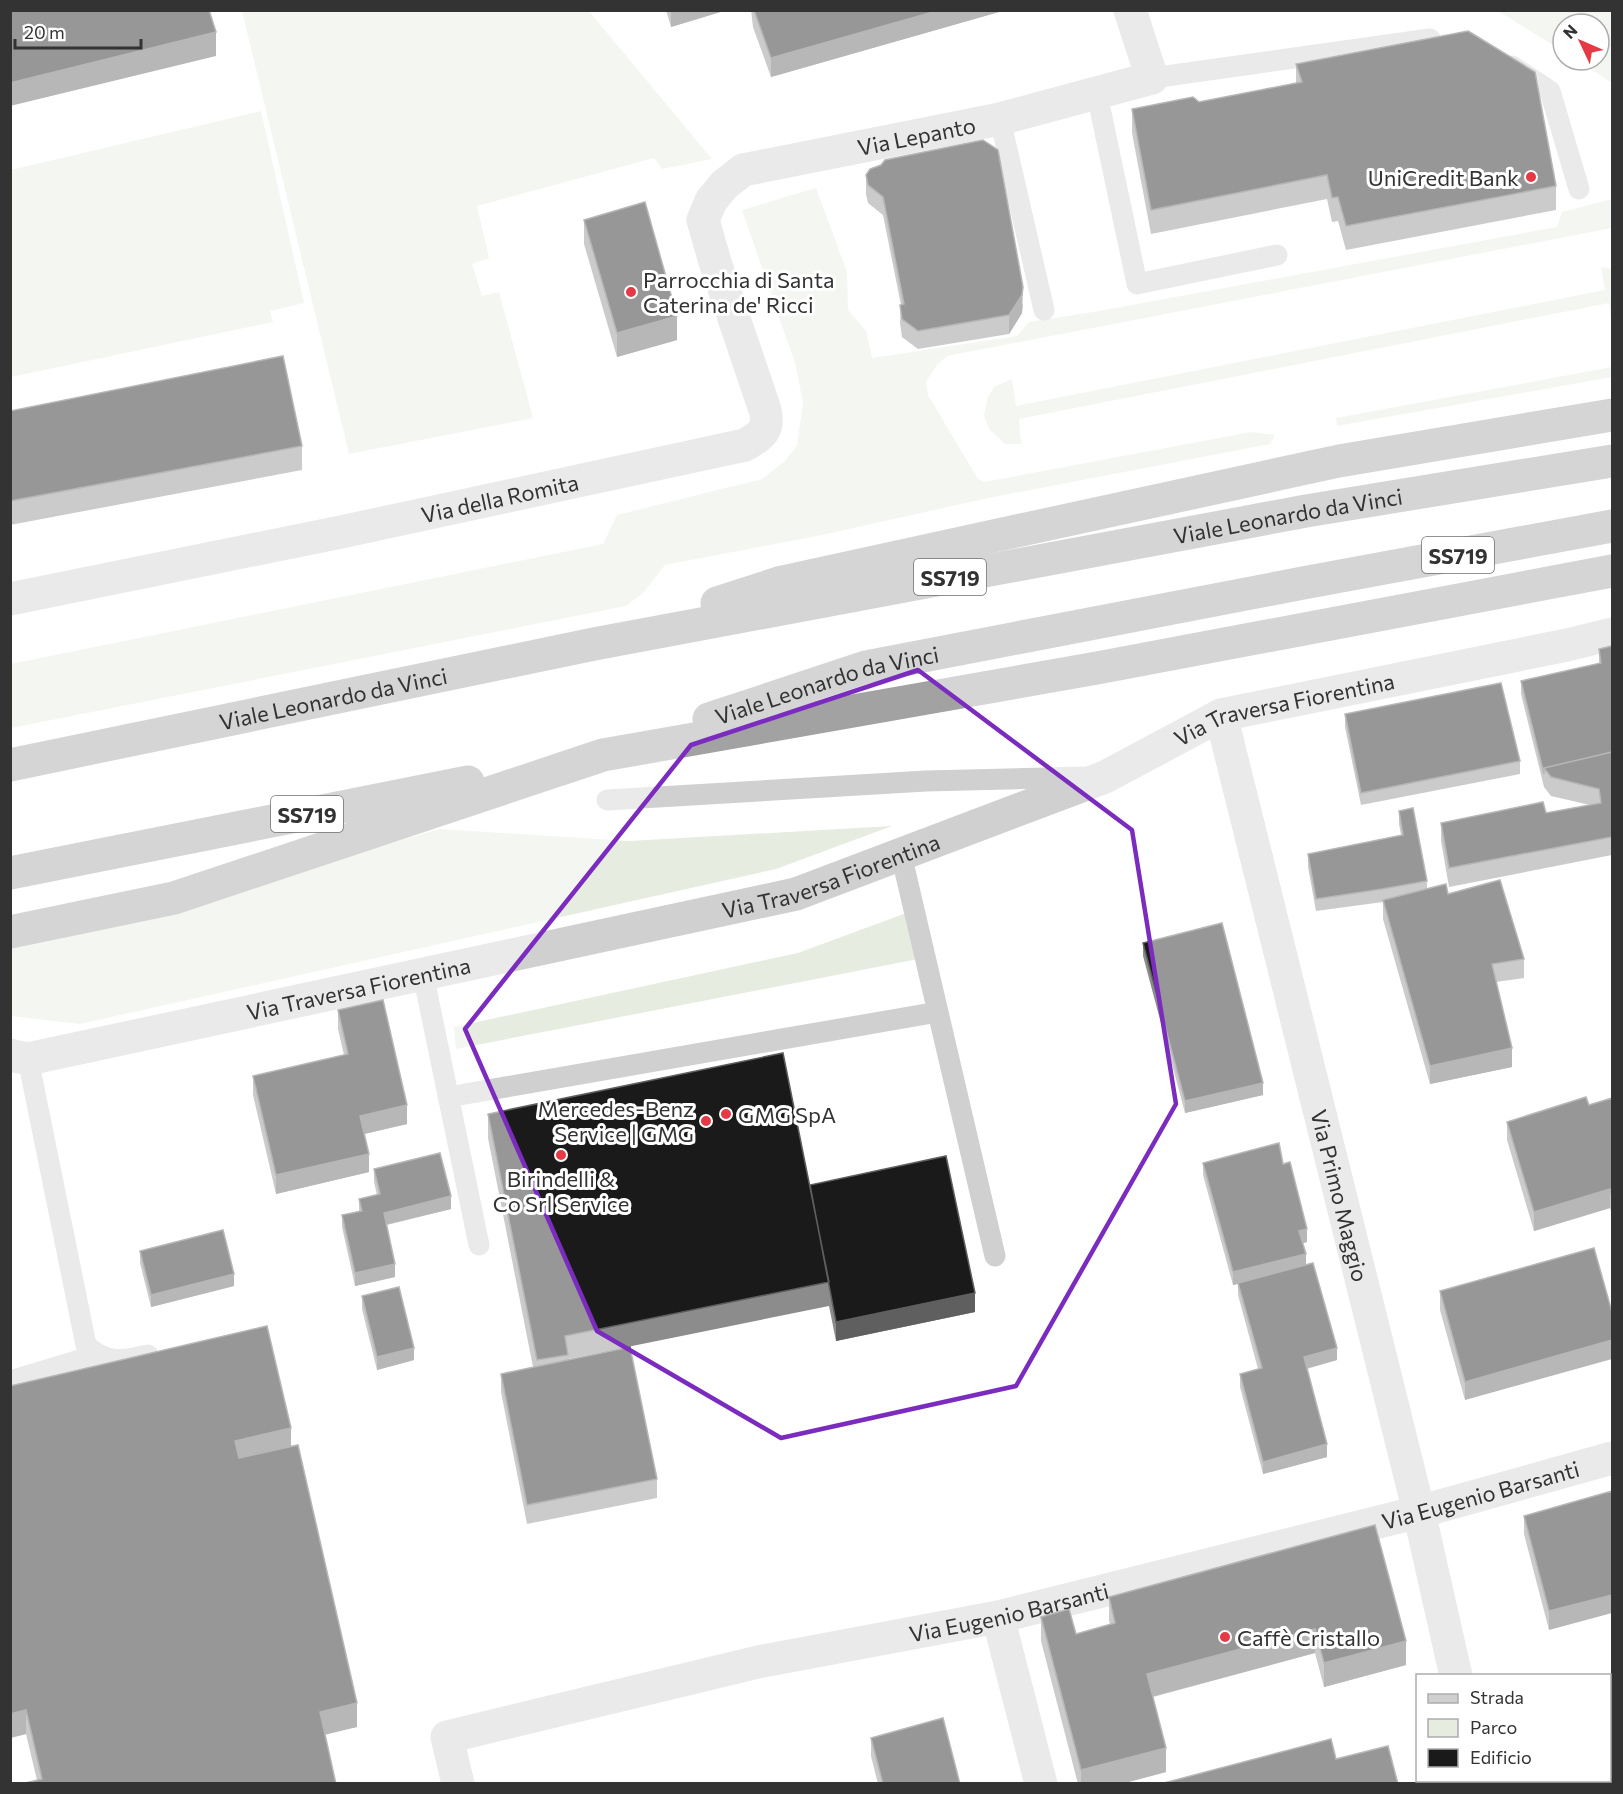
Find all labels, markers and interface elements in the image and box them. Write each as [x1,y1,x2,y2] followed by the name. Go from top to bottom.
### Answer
[15,12,141,50] scale bar
[1551,12,1611,72] north arrow
[1559,20,1581,42] text: N
[24,21,65,43] text: 20 m
[855,111,978,161] street label: Via Lepanto
[1368,164,1519,191] place label: UniCredit Bank
[1524,170,1538,184] marker: UniCredit Bank
[643,266,835,318] place label: Parrocchia di Santa Caterina de' Ricci
[624,285,638,299] marker: Parrocchia di Santa Caterina de' Ricci
[418,468,581,528] street label: Via della Romita
[1171,482,1404,549] street label: Viale Leonardo da Vinci
[1422,537,1494,573] road number: SS719
[914,559,986,595] road number: SS719
[711,640,941,730] street label: Viale Leonardo da Vinci
[217,661,450,735] street label: Viale Leonardo da Vinci
[1169,667,1397,751] street label: Via Traversa Fiorentina
[271,796,343,832] road number: SS719
[719,827,943,923] street label: Via Traversa Fiorentina
[244,951,473,1025] street label: Via Traversa Fiorentina
[538,1095,694,1147] place label: Mercedes-Benz Service | GMG
[738,1101,836,1128] place label: GMG SpA
[719,1107,733,1121] marker: GMG SpA
[1306,1107,1375,1284] street label: Via Primo Maggio
[699,1114,713,1128] marker: Mercedes-Benz Service | GMG
[554,1148,568,1162] marker: Birindelli & Co Srl Service
[493,1165,629,1217] place label: Birindelli & Co Srl Service
[1379,1454,1582,1534] street label: Via Eugenio Barsanti
[907,1576,1111,1647] street label: Via Eugenio Barsanti
[1237,1624,1380,1651] place label: Caffè Cristallo
[1218,1630,1232,1644] marker: Caffè Cristallo
[1416,1674,1611,1782] legend
[1470,1686,1524,1708] text: Strada
[1470,1716,1517,1738] text: Parco
[1470,1746,1532,1768] text: Edificio

